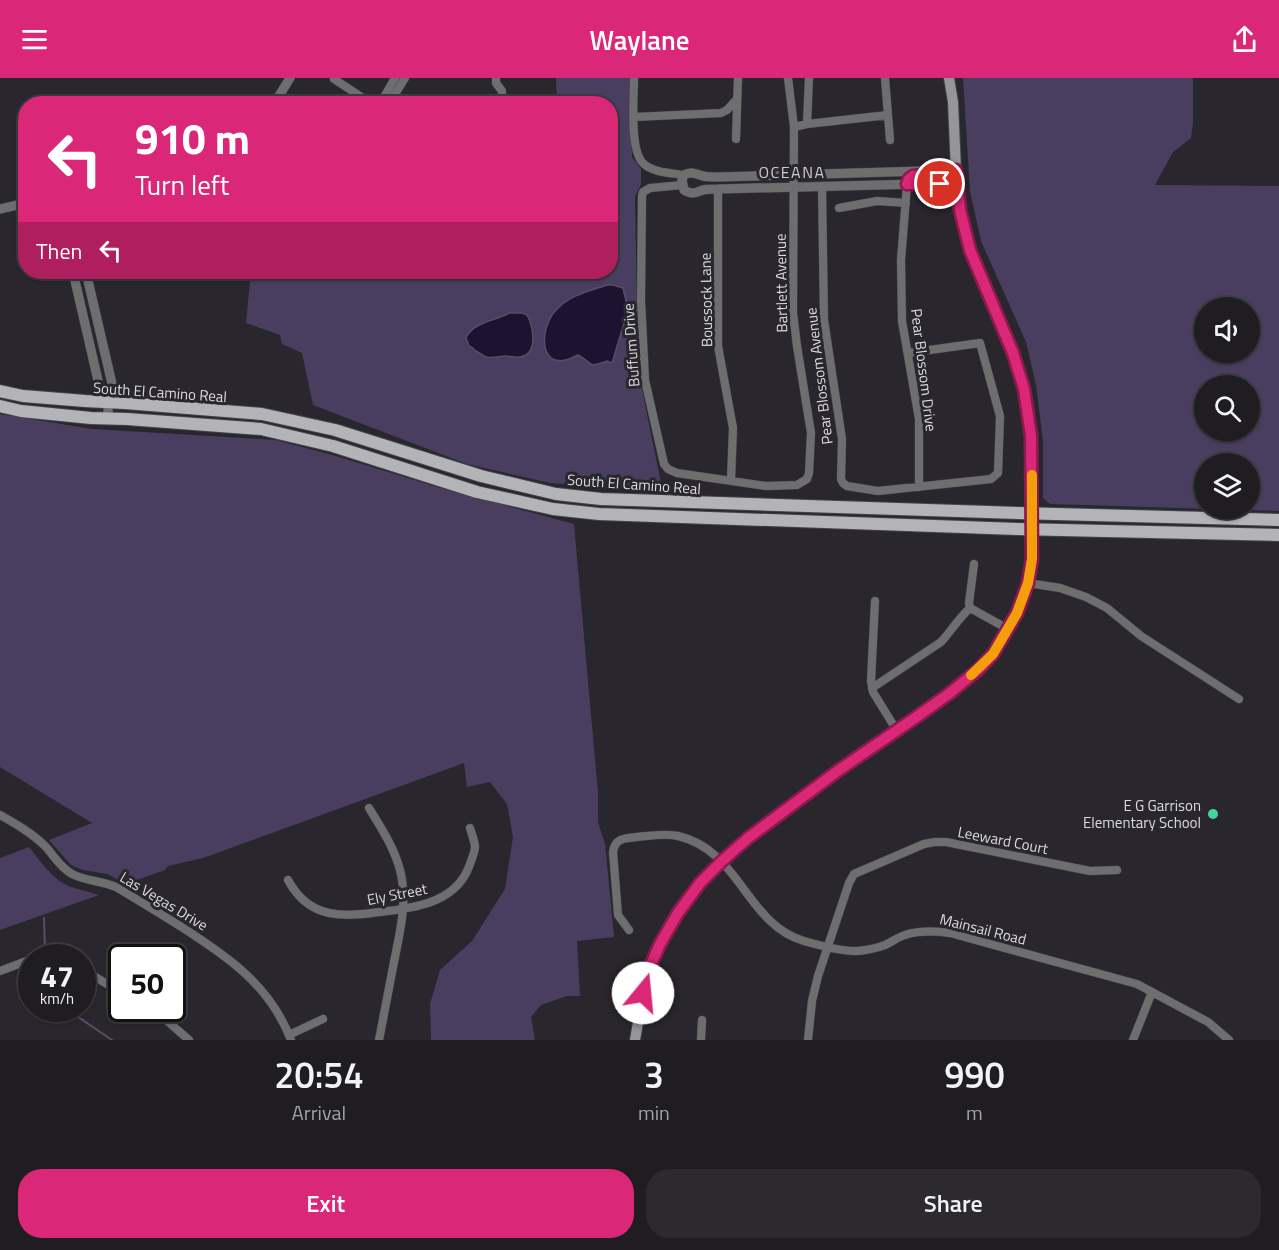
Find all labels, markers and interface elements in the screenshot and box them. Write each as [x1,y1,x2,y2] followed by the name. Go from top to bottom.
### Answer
[590,19,689,60] text: Waylane
[18,23,51,56] icon: menu
[1228,23,1261,56] icon: share
[135,106,250,170] text: 910 m
[36,120,114,198] icon: left
[914,158,965,209] pin
[758,160,826,184] district label: OCEANA
[135,164,229,205] text: Turn left
[923,167,956,200] icon: arrive
[769,233,793,333] street label: Bartlett Avenue
[36,234,82,268] text: Then
[94,234,127,267] icon: left
[694,253,718,347] street label: Boussock Lane
[1194,297,1260,519] map controls
[1194,297,1260,363] button: sound
[617,302,645,388] street label: Buffum Drive
[799,306,839,446] street label: Pear Blossom Avenue
[905,307,943,433] street label: Pear Blossom Drive
[1194,375,1260,441] button: search
[92,376,228,408] street label: South El Camino Real
[1194,453,1260,519] button: layers
[566,468,702,500] street label: South El Camino Real
[1083,794,1201,834] place label: E G Garrison Elementary School
[1206,807,1220,821] marker: E G Garrison Elementary School
[956,820,1051,860] street label: Leeward Court
[116,866,212,936] street label: Las Vegas Drive
[365,877,430,911] street label: Ely Street
[937,907,1029,951] street label: Mainsail Road
[108,944,186,1022] speed limit sign: 50
[40,953,74,999] text: 47
[611,961,675,1025] position arrow
[40,987,74,1010] text: km/h
[274,1047,364,1102] text: 20:54
[644,1047,664,1102] text: 3
[944,1047,1005,1102] text: 990
[292,1097,346,1128] text: Arrival
[638,1097,670,1128] text: min
[966,1097,983,1128] text: m
[18,1169,634,1238] button: Exit
[646,1169,1261,1238] button: Share

